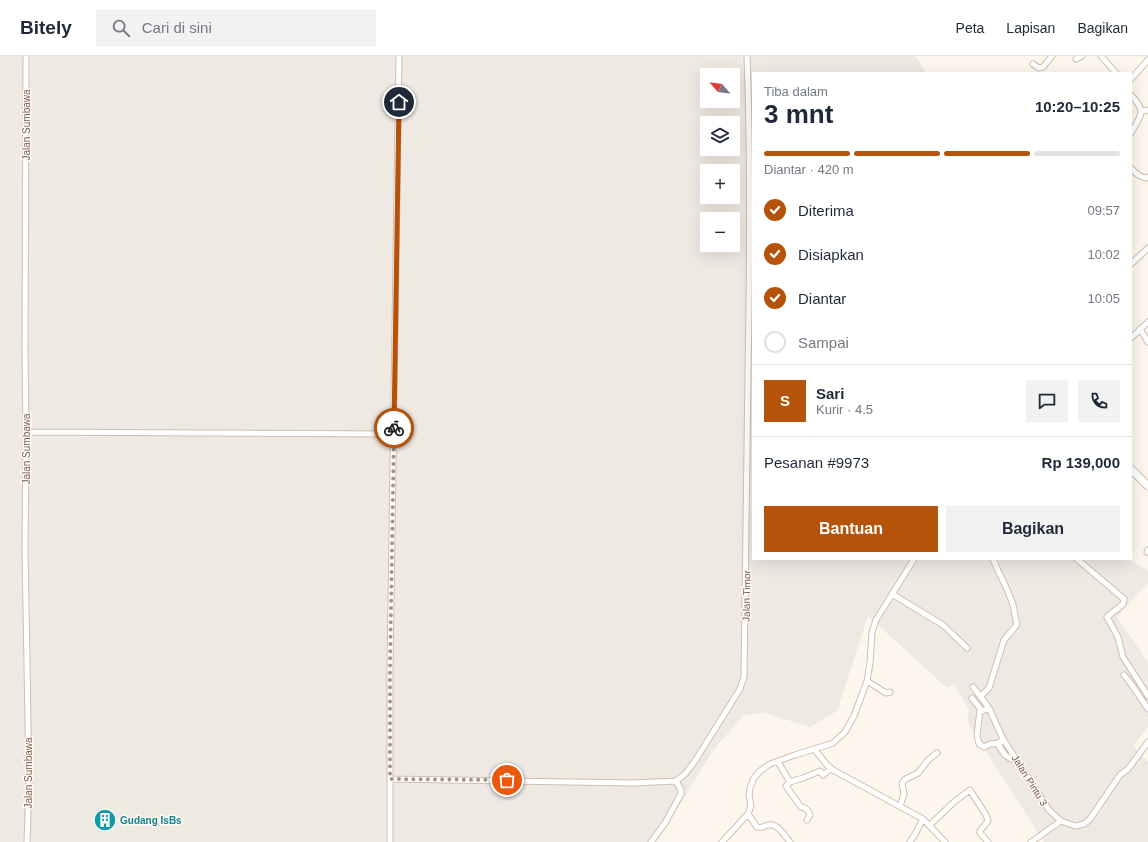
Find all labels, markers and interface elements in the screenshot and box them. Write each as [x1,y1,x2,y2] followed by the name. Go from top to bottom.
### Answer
[96,10,376,46] search box
[20,17,72,38] text: Bitely
[110,17,132,39] icon: search
[142,19,212,36] text: Cari di sini
[956,20,984,36] text: Peta
[1006,20,1055,36] text: Lapisan
[1077,20,1128,36] text: Bagikan
[700,68,740,108] north arrow
[700,68,740,252] map controls
[764,84,828,99] text: Tiba dalam
[382,85,416,119] pin
[21,89,32,161] street label: Jalan Sumbawa
[388,91,410,113] icon: home
[1035,98,1120,115] text: 10:20–10:25
[764,99,833,129] text: 3 mnt
[700,116,740,156] button: layers
[764,162,854,177] text: Diantar · 420 m
[700,164,740,204] button: +
[764,199,786,221] icon: check
[798,202,854,219] text: Diterima
[1087,203,1120,218] text: 09:57
[700,212,740,252] button: −
[764,243,786,265] icon: check
[798,246,864,263] text: Disiapkan
[1087,247,1120,262] text: 10:02
[764,287,786,309] icon: check
[798,290,846,307] text: Diantar
[1087,291,1120,306] text: 10:05
[798,334,849,351] text: Sampai
[1026,380,1068,422] button: chat
[1078,380,1120,422] button: phone
[816,385,844,402] text: Sari
[780,392,790,409] text: S
[816,402,873,417] text: Kurir · 4.5
[374,408,414,448] courier
[21,413,32,485] street label: Jalan Sumbawa
[383,417,405,439] icon: bike
[764,454,869,471] text: Pesanan #9973
[1042,454,1120,471] text: Rp 139,000
[764,506,938,552] button: Bantuan
[946,506,1120,552] button: Bagikan
[741,569,752,622] street label: Jalan Timor
[23,737,34,809] street label: Jalan Sumbawa
[1010,753,1050,808] street label: Jalan Pintu 3
[490,763,524,797] pin
[496,769,518,791] icon: bag
[92,807,118,833] building icon: Gudang IsBs
[120,815,182,826] place label: Gudang IsBs

